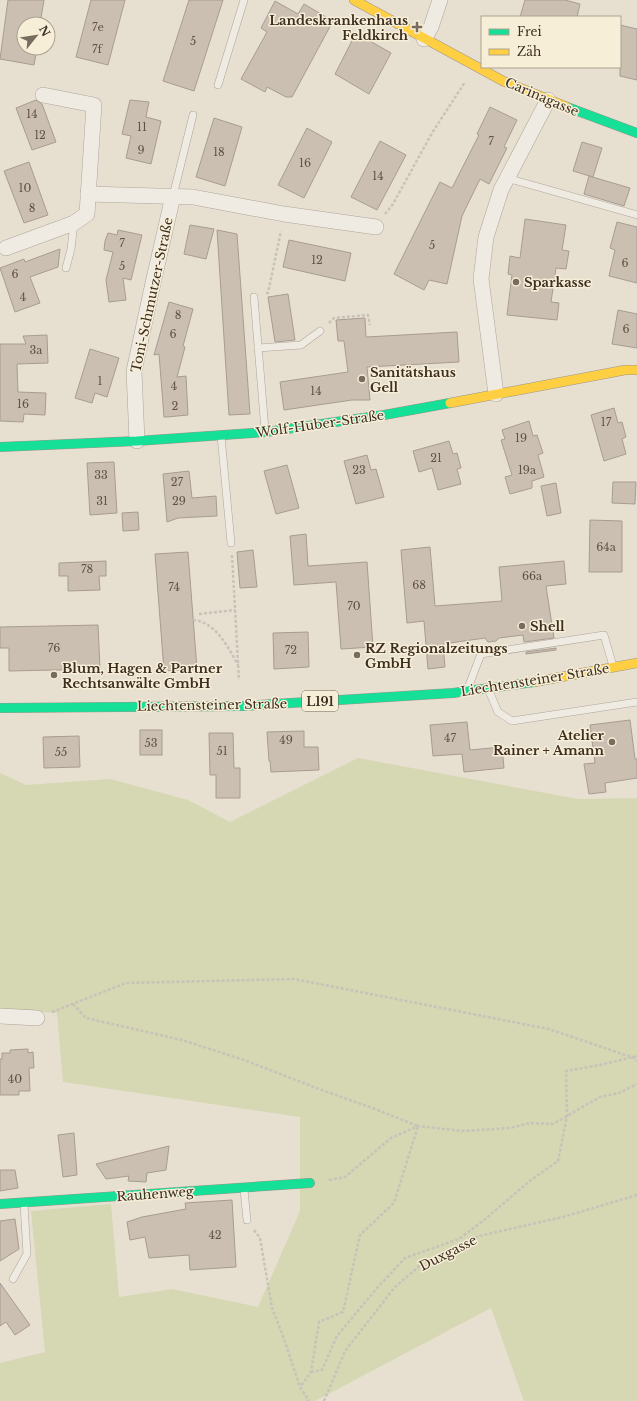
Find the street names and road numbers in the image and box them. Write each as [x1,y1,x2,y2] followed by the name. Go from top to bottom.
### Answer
[502,74,582,120] street label: Carinagasse
[127,216,177,374] street label: Toni-Schmutzer-Straße
[254,407,385,442] street label: Wolf-Huber-Straße
[459,660,611,700] street label: Liechtensteiner Straße
[302,691,338,711] road number: L191
[137,695,287,715] street label: Liechtensteiner Straße
[116,1183,194,1205] street label: Rauhenweg
[416,1231,480,1275] street label: Duxgasse

